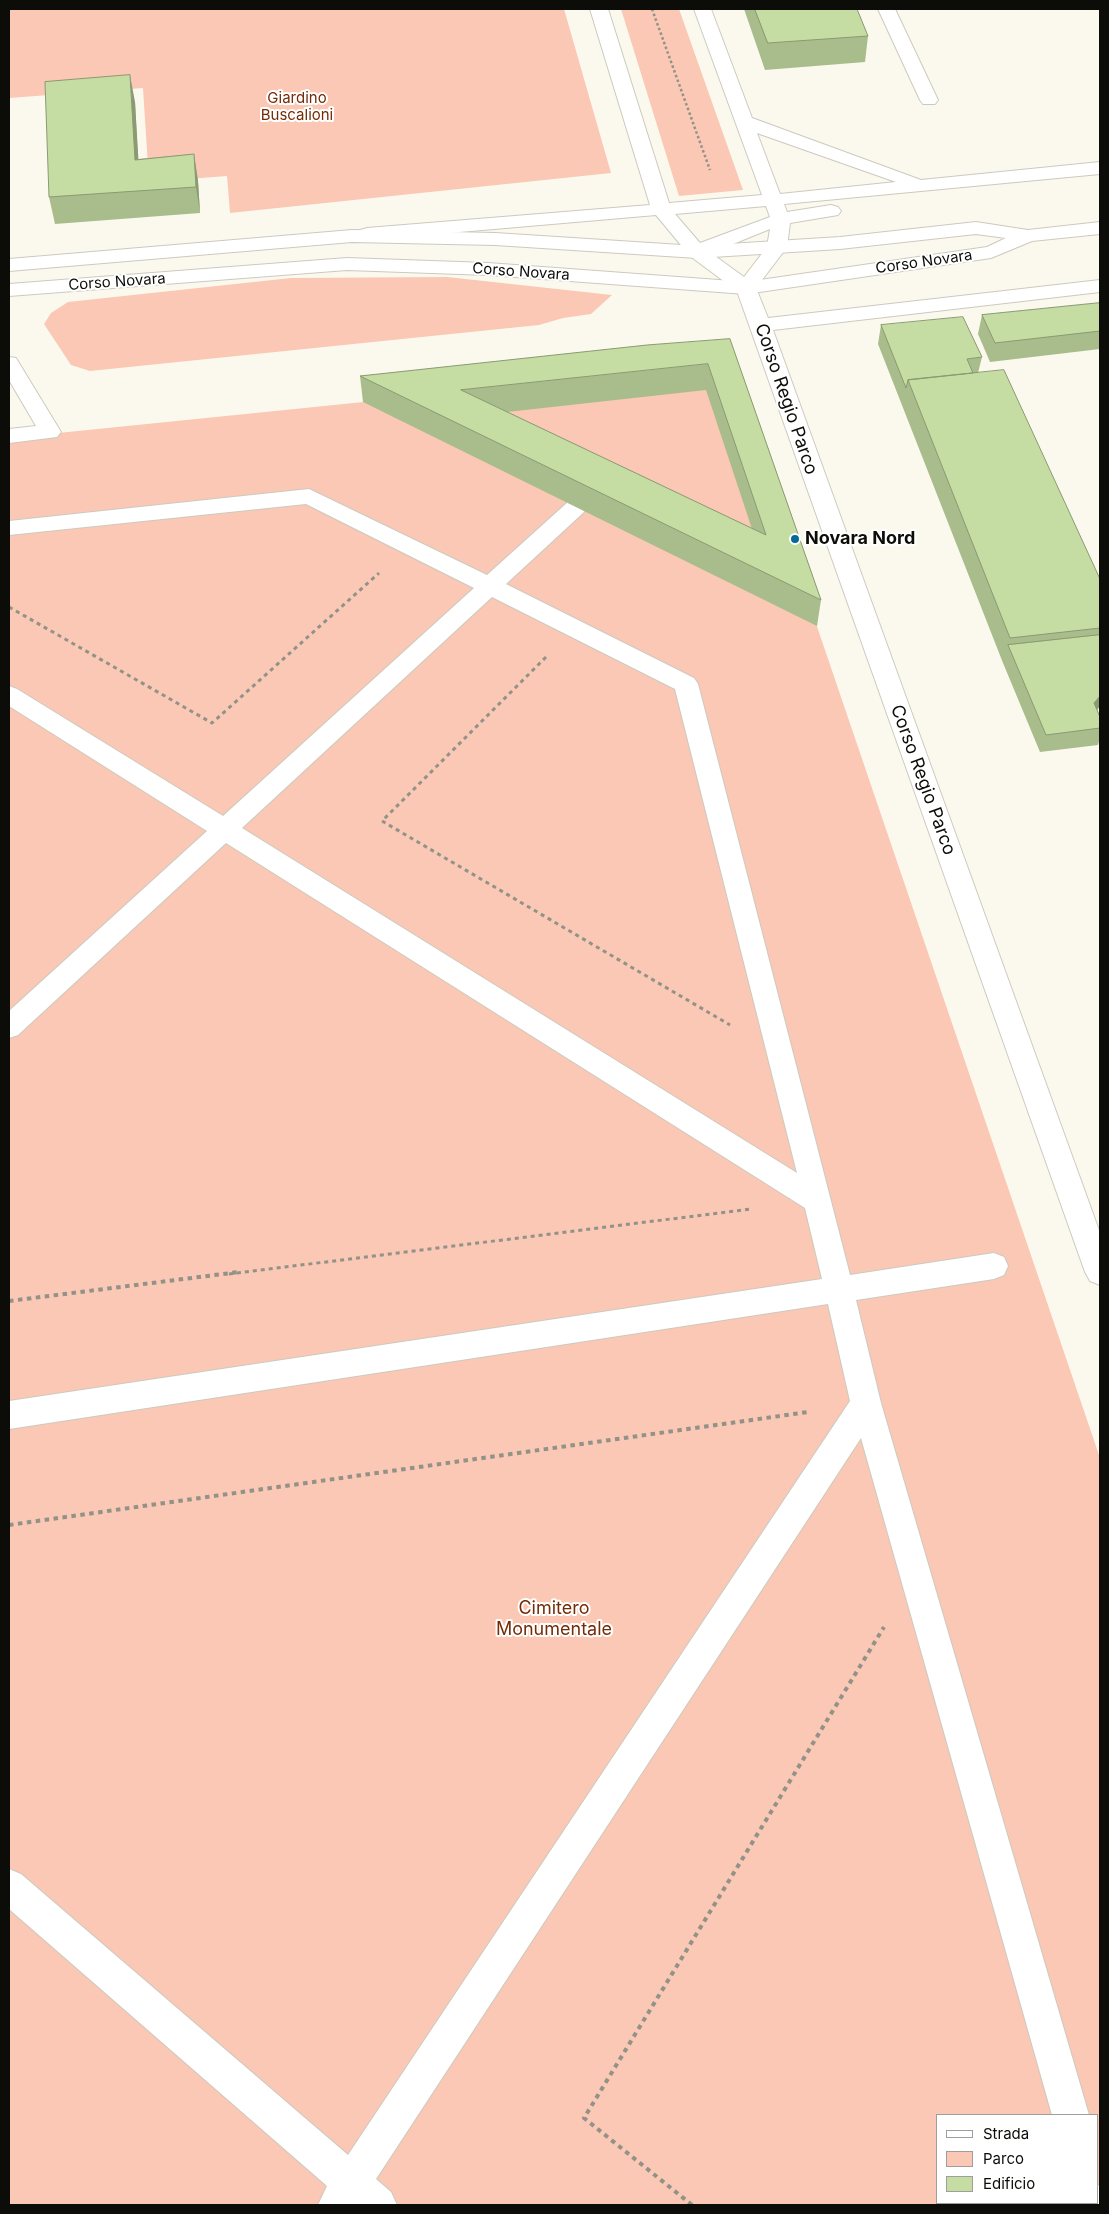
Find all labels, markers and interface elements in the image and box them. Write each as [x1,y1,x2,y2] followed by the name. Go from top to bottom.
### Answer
[261,89,333,124] park label: Giardino Buscalioni
[874,246,974,278] street label: Corso Novara
[472,260,570,284] street label: Corso Novara
[68,270,166,294] street label: Corso Novara
[750,321,822,477] street label: Corso Regio Parco
[805,528,915,550] place label: Novara Nord
[789,533,801,545] marker: Novara Nord
[886,702,960,858] street label: Corso Regio Parco
[496,1598,612,1640] park label: Cimitero Monumentale
[936,2114,1099,2204] legend
[983,2124,1029,2143] text: Strada
[983,2149,1024,2168] text: Parco
[983,2174,1035,2193] text: Edificio

